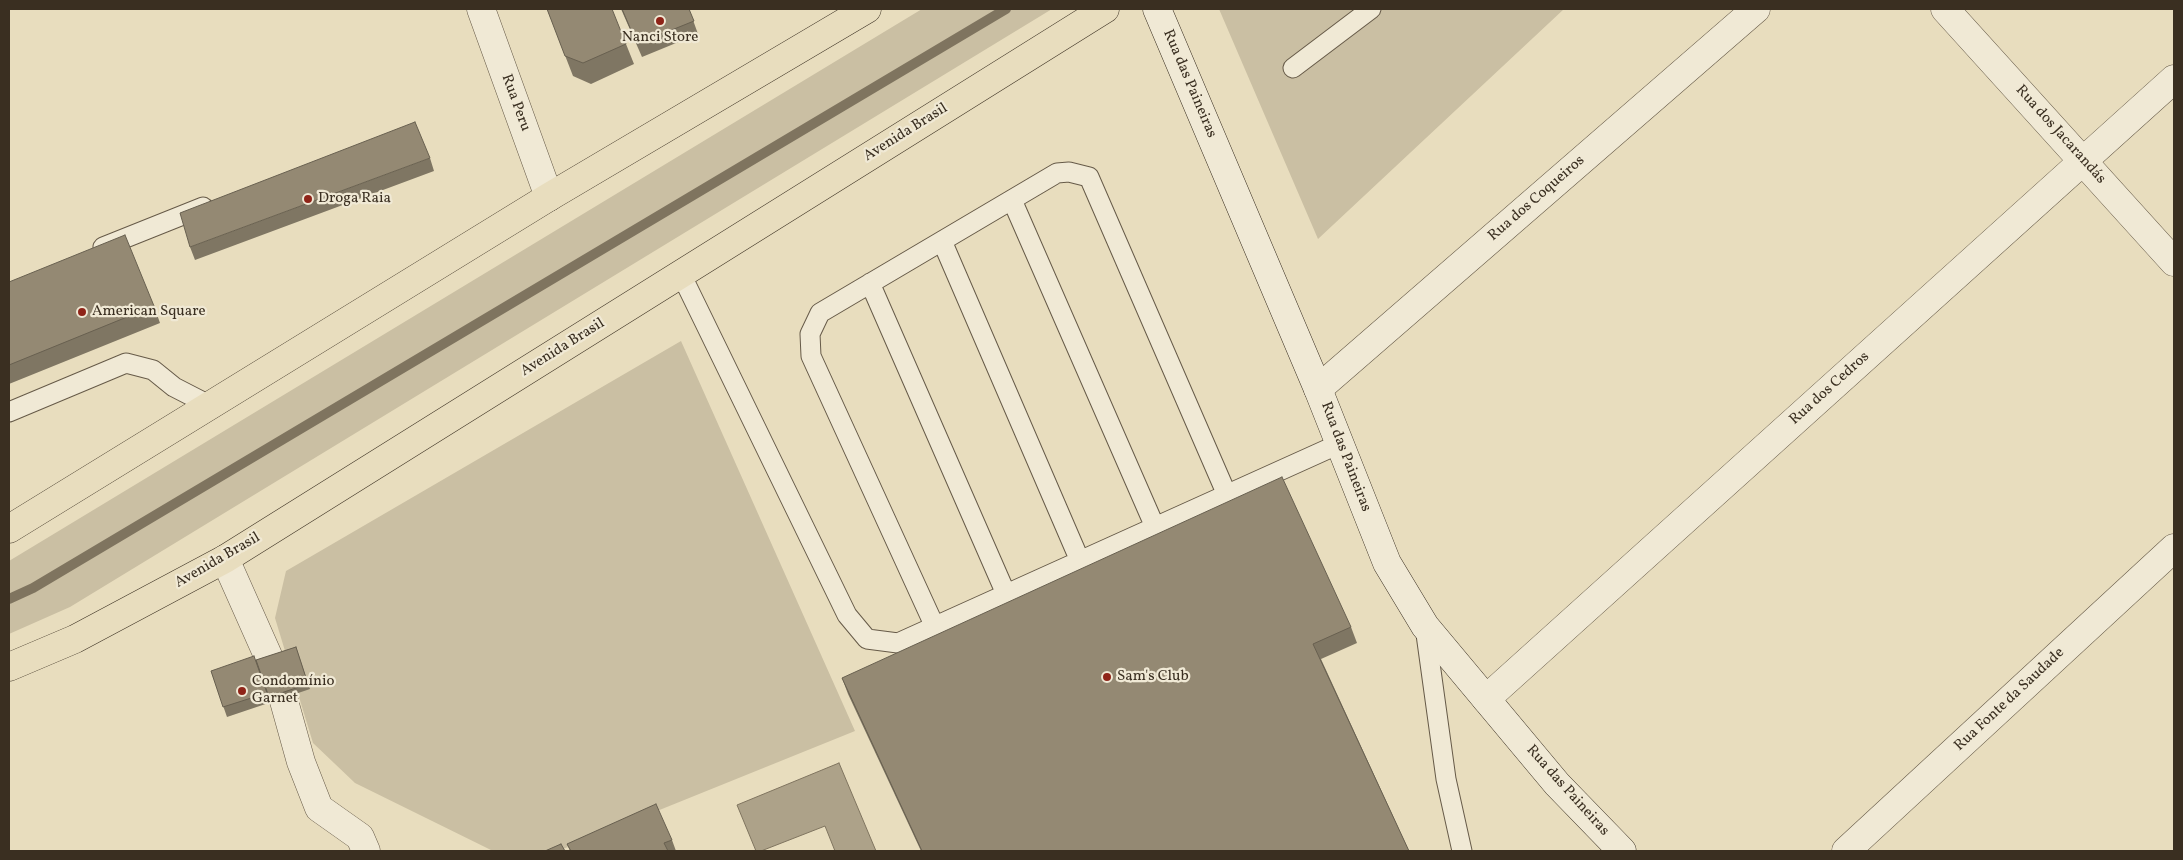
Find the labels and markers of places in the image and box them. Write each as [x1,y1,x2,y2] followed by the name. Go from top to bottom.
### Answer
[654,15,666,27] marker: Nanci Store
[622,29,698,47] place label: Nanci Store
[318,190,391,208] place label: Droga Raia
[302,193,314,205] marker: Droga Raia
[92,303,206,321] place label: American Square
[76,306,88,318] marker: American Square
[1117,668,1189,686] place label: Sam's Club
[1101,671,1113,683] marker: Sam's Club
[252,673,334,708] place label: Condomínio Garnet
[236,685,248,697] marker: Condomínio Garnet

